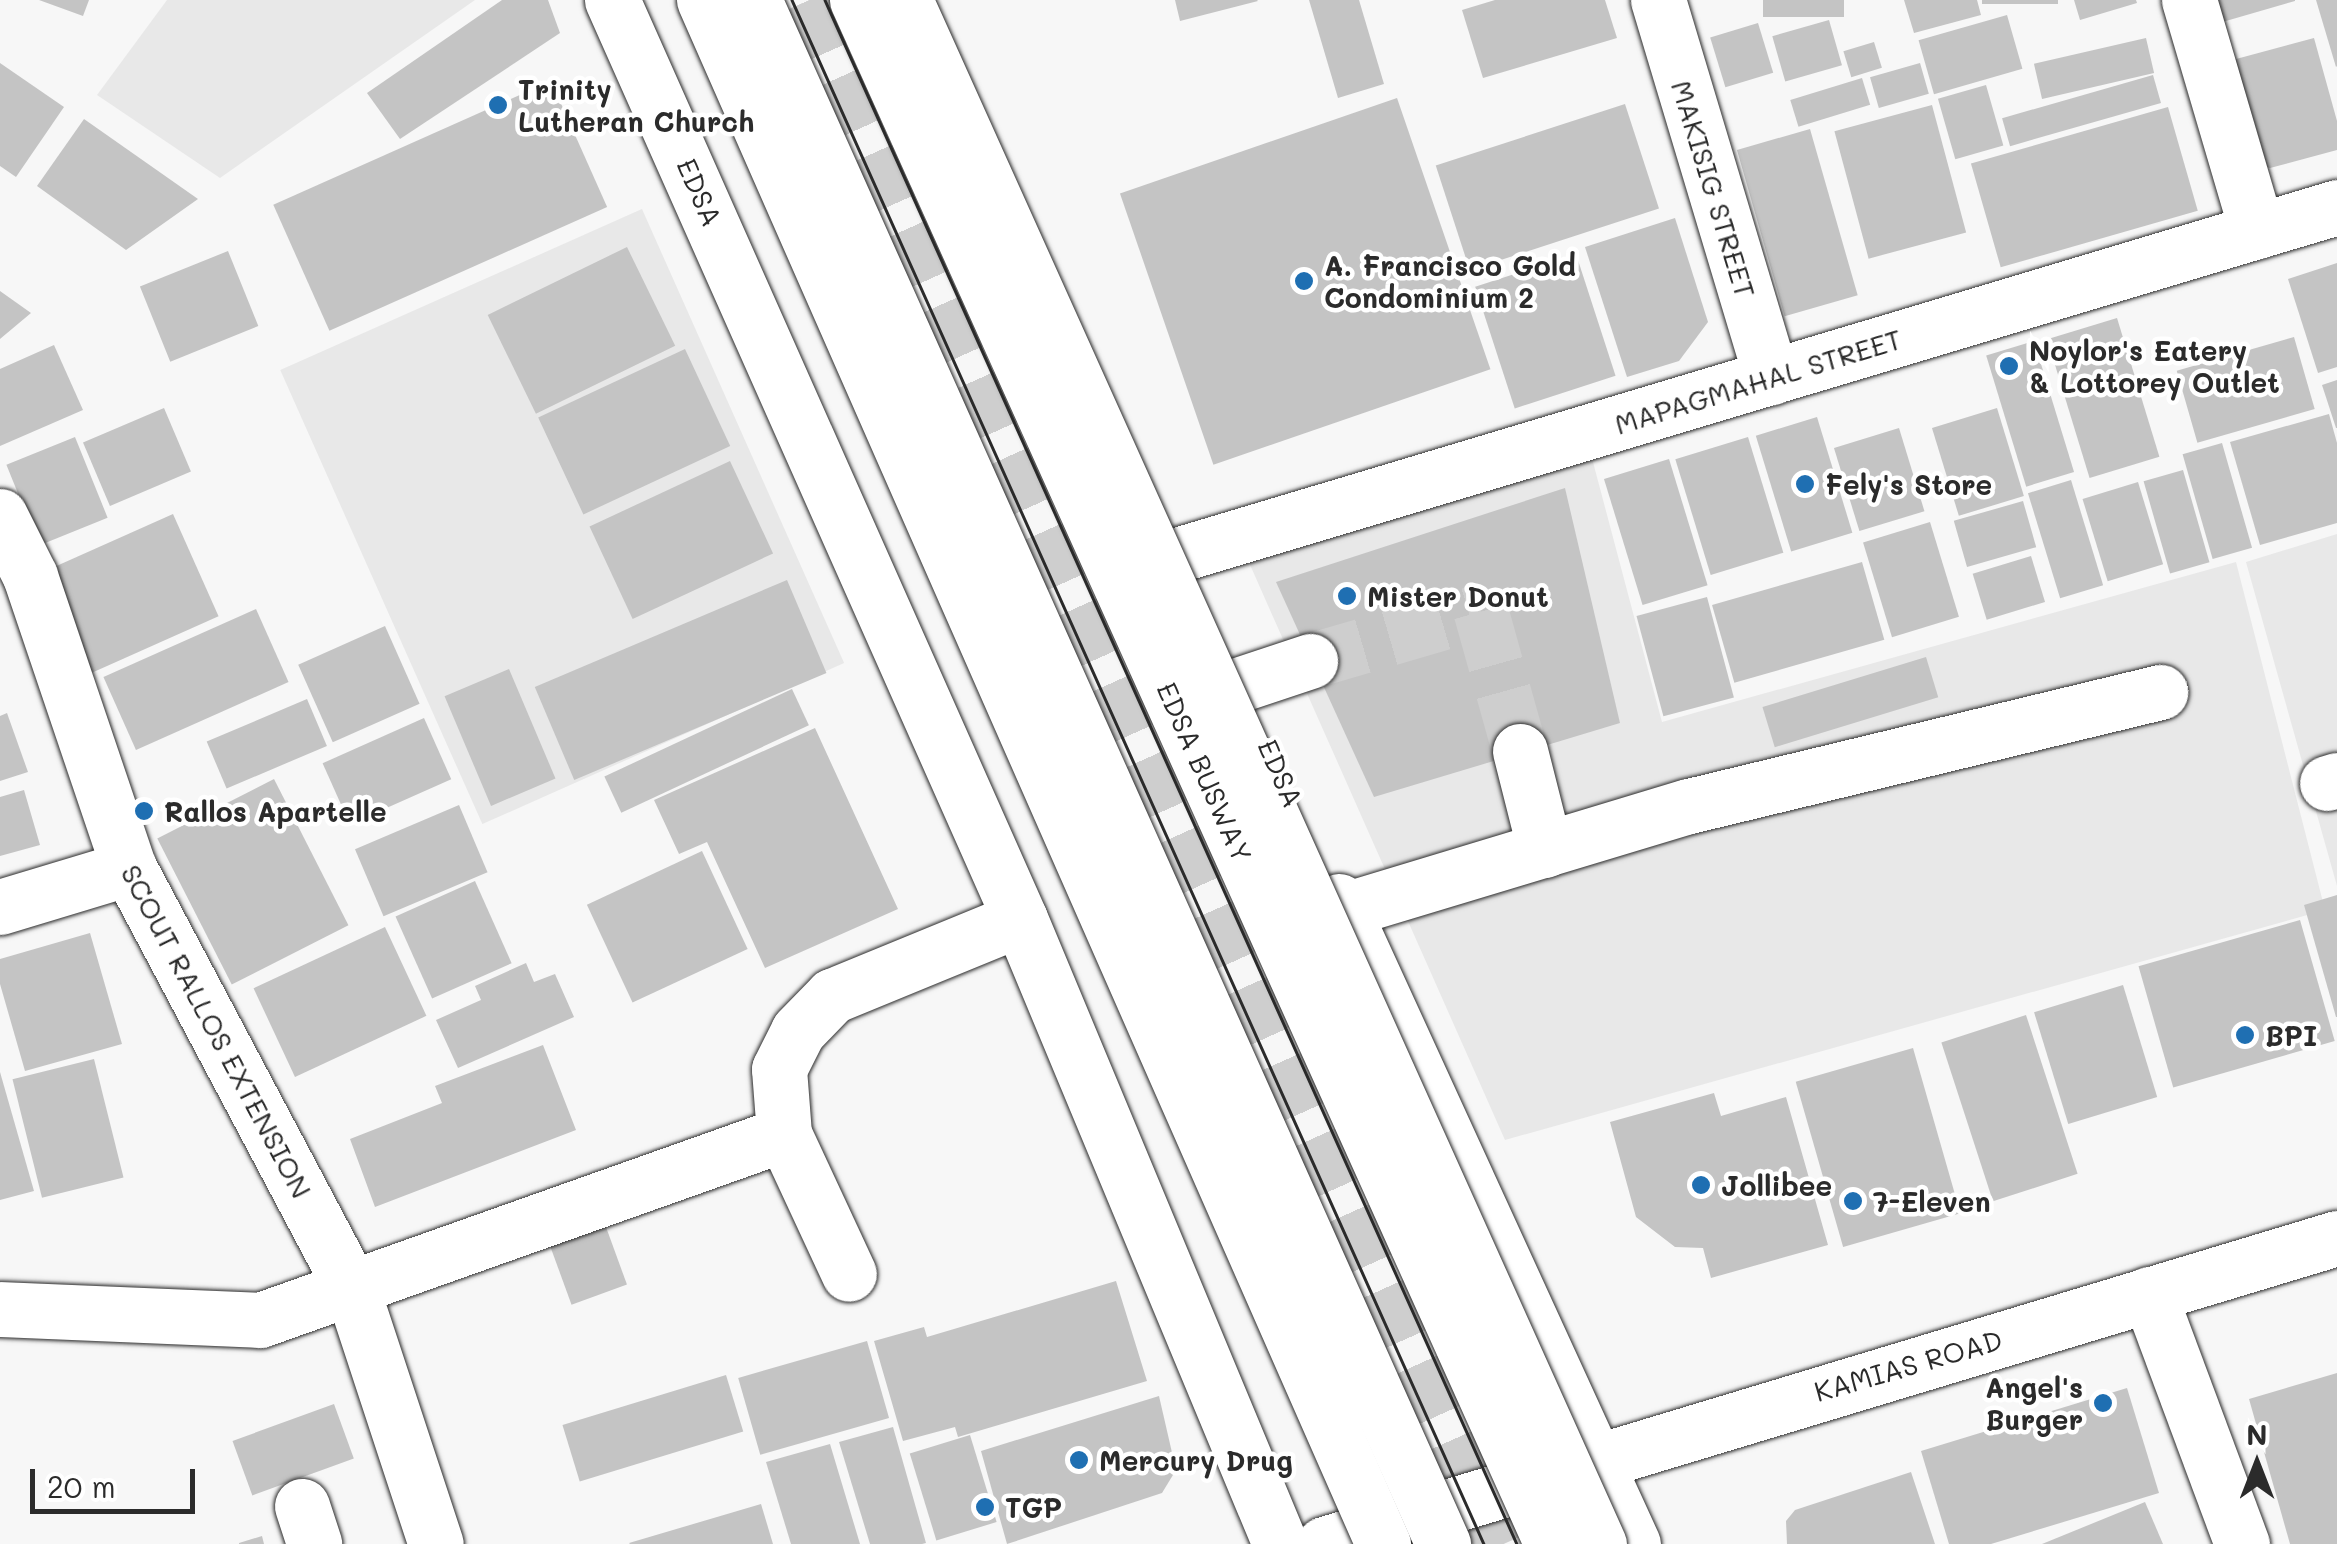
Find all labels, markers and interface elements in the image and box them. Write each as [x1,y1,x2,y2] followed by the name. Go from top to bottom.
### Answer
[518,72,754,138] place label: Trinity Lutheran Church
[1665,76,1763,302] street label: MAKISIG STREET
[487,94,509,116] marker: Trinity Lutheran Church
[670,153,730,231] street label: EDSA
[1324,248,1576,314] place label: A. Francisco Gold Condominium 2
[1293,270,1315,292] marker: A. Francisco Gold Condominium 2
[1610,321,1906,441] street label: MAPAGMAHAL STREET
[2029,333,2280,399] place label: Noylor's Eatery & Lottorey Outlet
[1998,355,2020,377] marker: Noylor's Eatery & Lottorey Outlet
[1825,467,1992,501] place label: Fely's Store
[1794,473,1816,495] marker: Fely's Store
[1367,579,1549,613] place label: Mister Donut
[1336,585,1358,607] marker: Mister Donut
[1150,677,1260,867] street label: EDSA BUSWAY
[1251,734,1311,812] street label: EDSA
[164,794,387,828] place label: Rallos Apartelle
[133,800,155,822] marker: Rallos Apartelle
[115,859,319,1203] street label: SCOUT RALLOS EXTENSION
[2265,1018,2317,1052] place label: BPI
[2234,1024,2256,1046] marker: BPI
[1721,1168,1832,1202] place label: Jollibee
[1690,1174,1712,1196] marker: Jollibee
[1873,1184,1991,1218] place label: 7-Eleven
[1842,1190,1864,1212] marker: 7-Eleven
[1810,1322,2006,1408] street label: KAMIAS ROAD
[1985,1370,2083,1436] place label: Angel's Burger
[2092,1392,2114,1414] marker: Angel's Burger
[2207,1414,2307,1514] north arrow
[2246,1416,2268,1452] text: N
[1099,1443,1293,1477] place label: Mercury Drug
[35,1449,200,1511] scale bar
[1068,1449,1090,1471] marker: Mercury Drug
[47,1466,116,1506] text: 20 m
[1005,1490,1062,1524] place label: TGP
[974,1496,996,1518] marker: TGP

